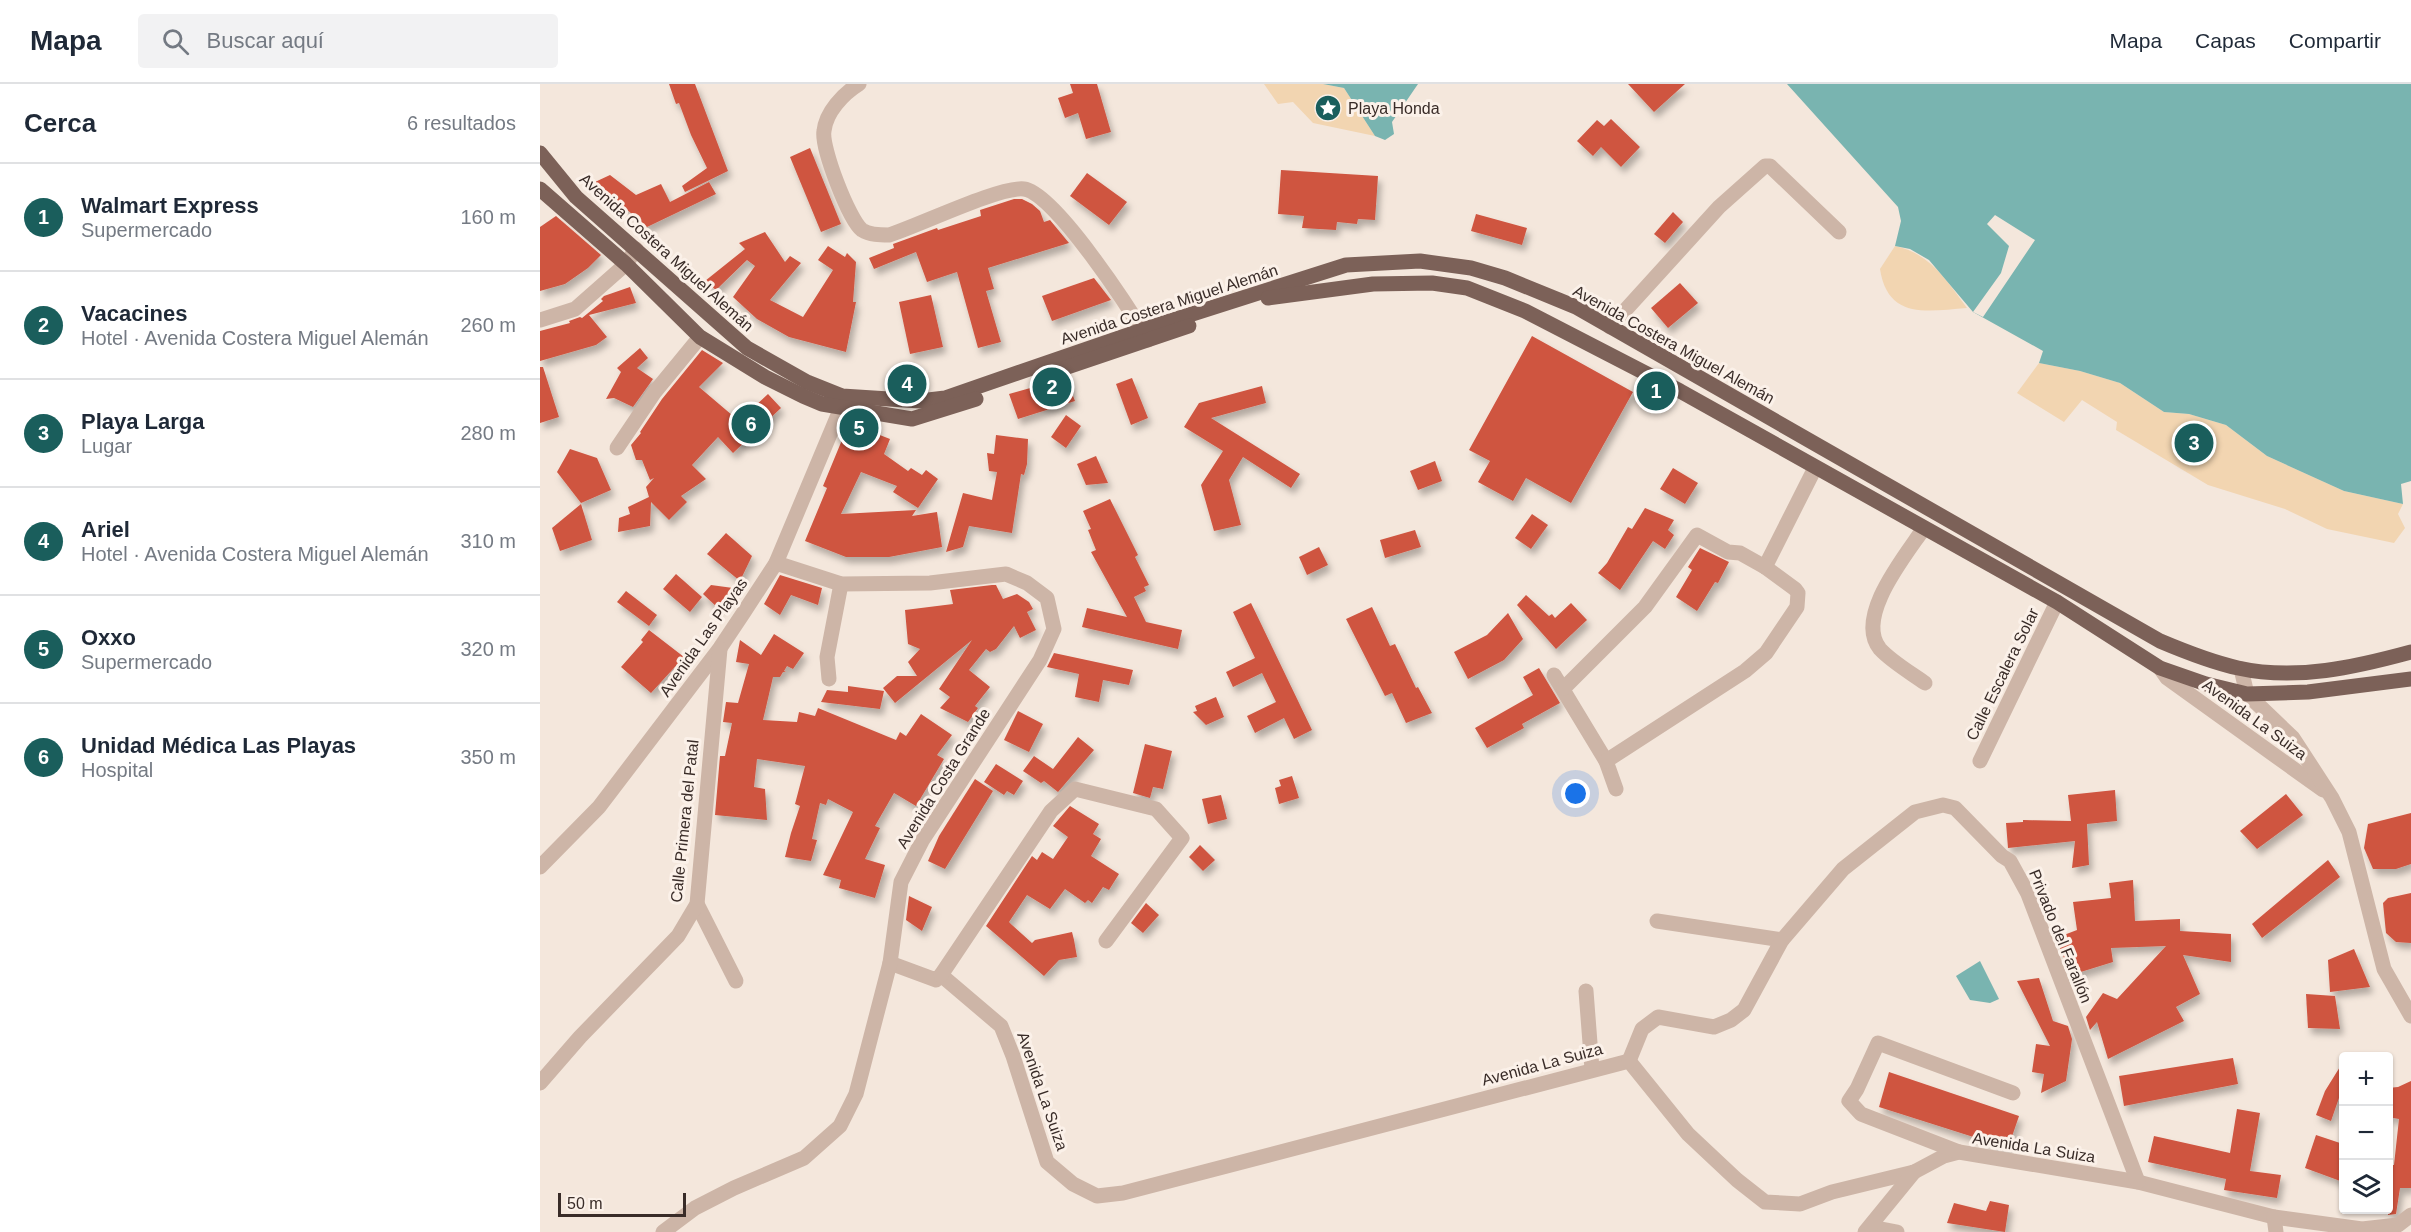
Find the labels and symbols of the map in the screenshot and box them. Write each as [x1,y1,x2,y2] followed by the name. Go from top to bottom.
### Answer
[1313,93,1343,123] place icon: Playa Honda
[1348,100,1440,117] place label: Playa Honda
[576,170,757,335] street label: Avenida Costera Miguel Alemán
[1058,261,1280,348] street label: Avenida Costera Miguel Alemán
[1570,282,1777,407] street label: Avenida Costera Miguel Alemán
[888,362,926,406] pin: 4
[1032,364,1072,410] pin: 2
[1636,368,1676,414] pin: 1
[732,402,770,446] pin: 6
[840,406,878,450] pin: 5
[2174,420,2214,466] pin: 3
[656,575,751,700] street label: Avenida Las Playas
[1963,605,2042,743] street label: Calle Escalera Solar
[2199,676,2310,763] street label: Avenida La Suiza
[893,705,993,851] street label: Avenida Costa Grande
[667,739,702,903] street label: Calle Primera del Patal
[1561,779,1590,808] your location
[2026,867,2095,1005] street label: Privado del Farallón
[1014,1030,1071,1153] street label: Avenida La Suiza
[1480,1040,1604,1089] street label: Avenida La Suiza
[1971,1129,2097,1166] street label: Avenida La Suiza
[558,1190,686,1218] scale bar

